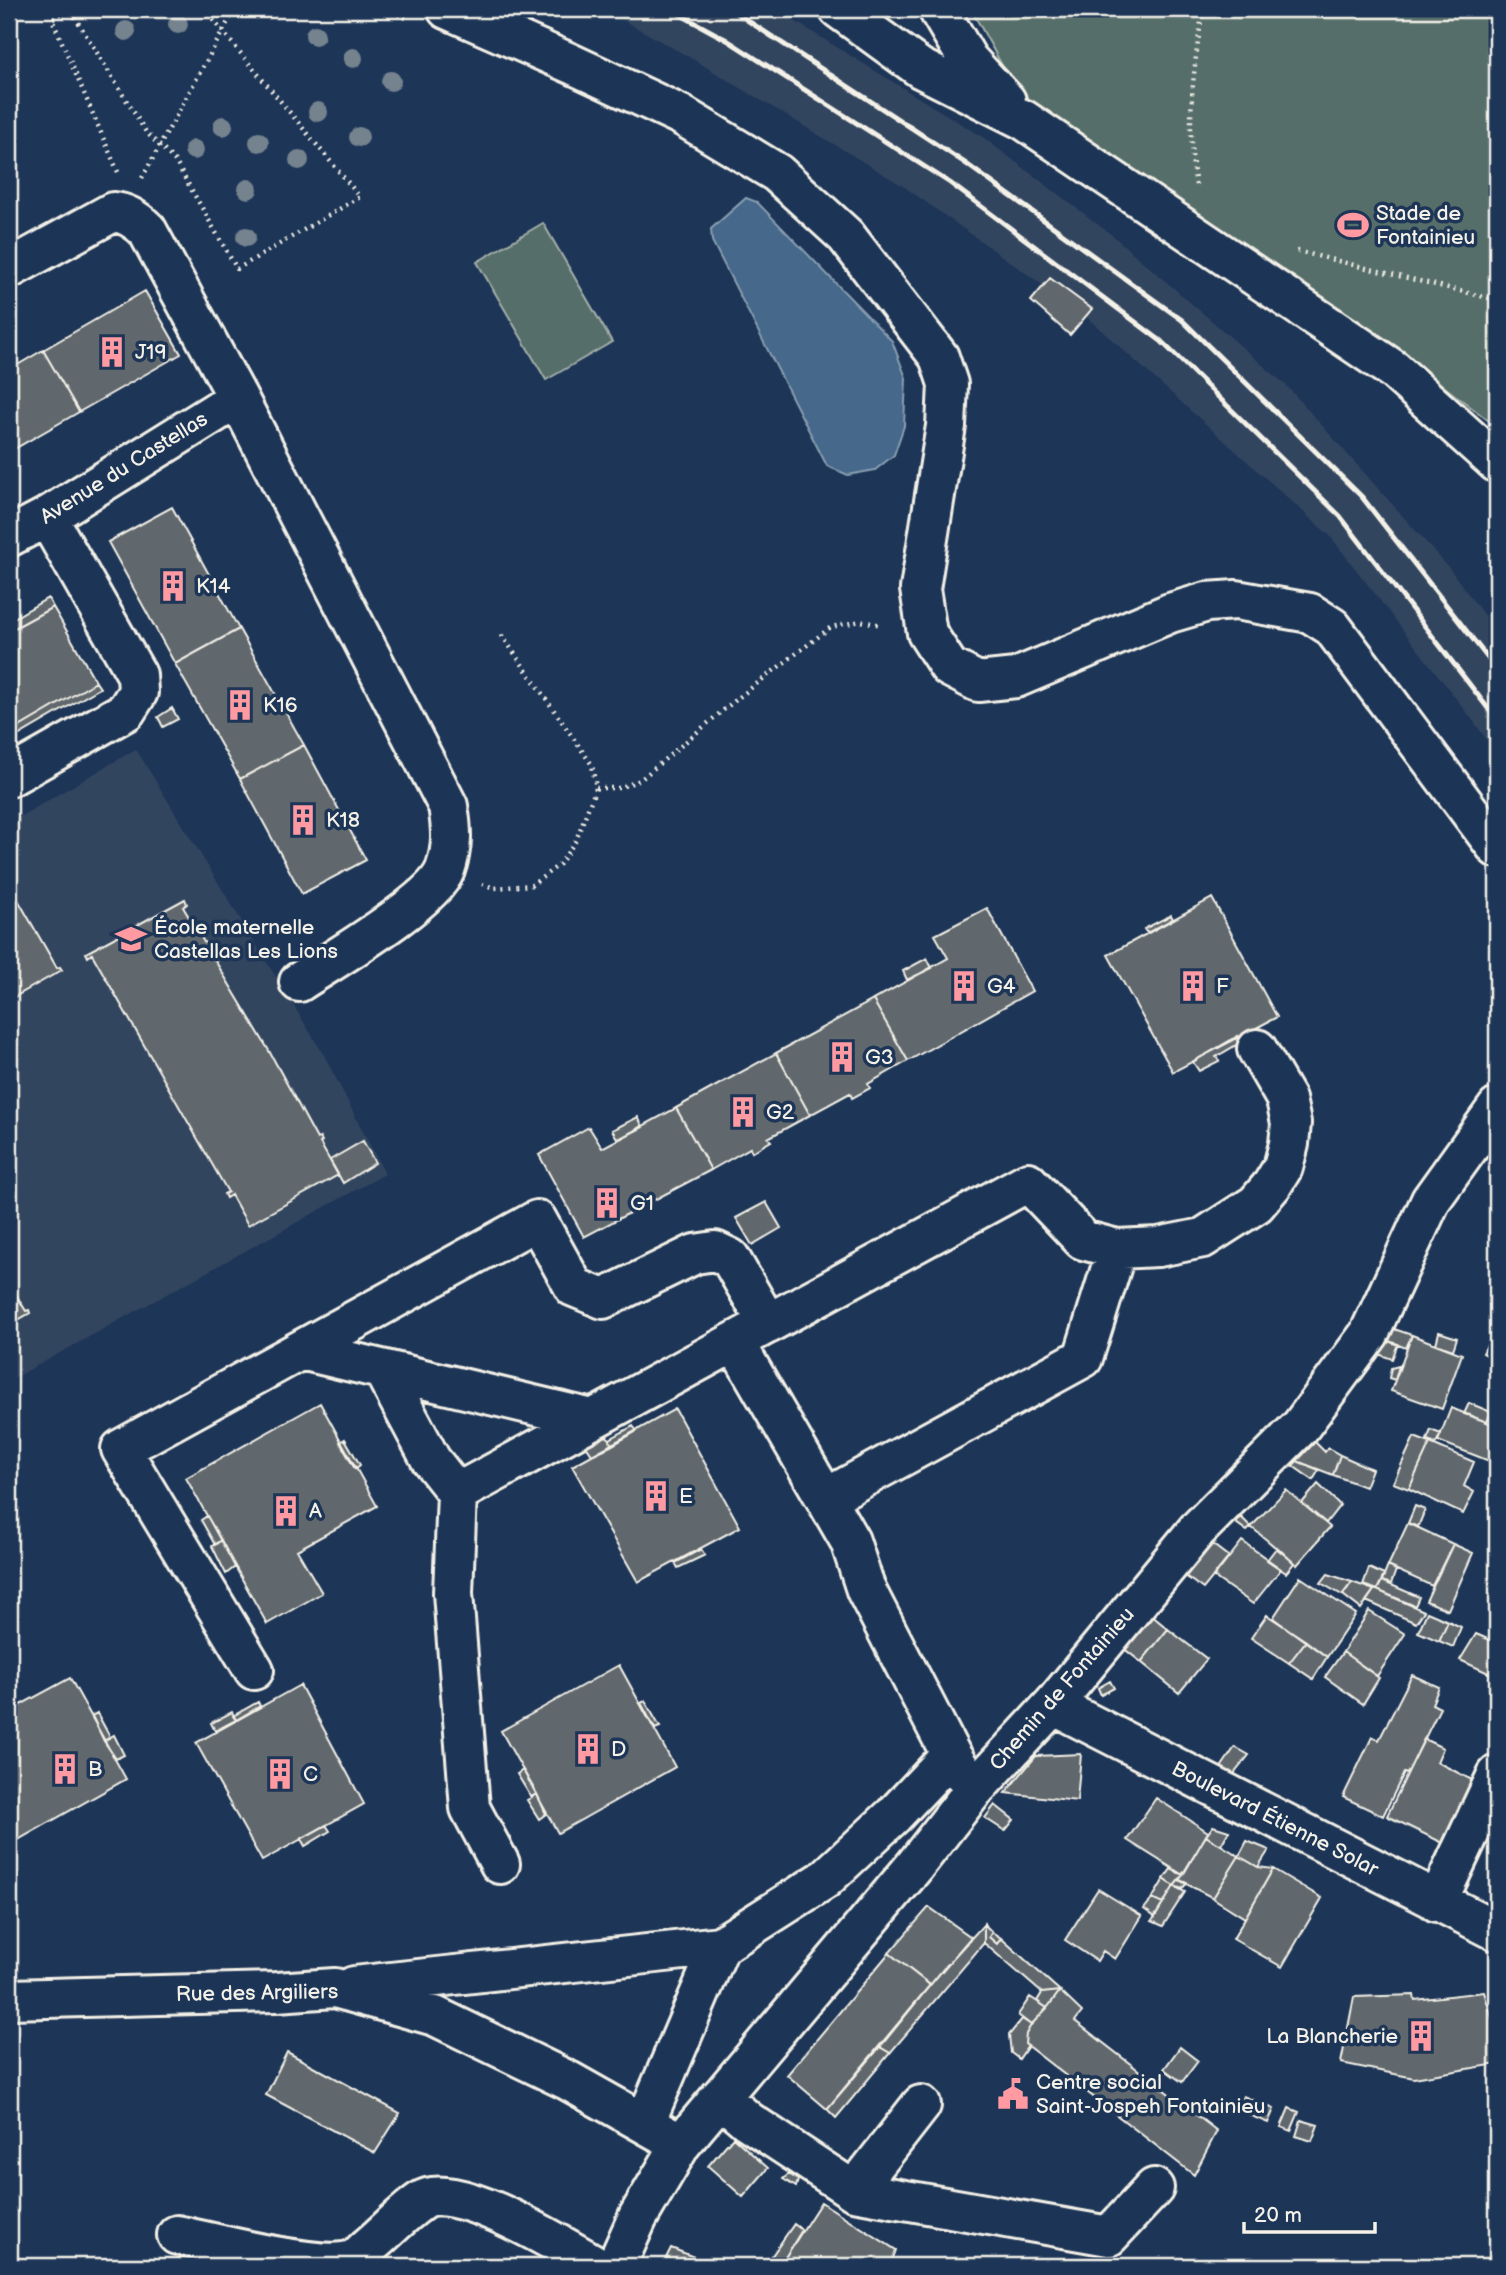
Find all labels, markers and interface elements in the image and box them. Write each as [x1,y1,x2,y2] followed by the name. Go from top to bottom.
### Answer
[1376,201,1475,250] place label: Stade de Fontainieu
[1336,208,1370,242] sports icon: Stade de Fontainieu
[95,335,129,369] building icon: J19
[135,340,167,365] place label: J19
[36,406,212,530] street label: Avenue du Castellas
[156,569,190,603] building icon: K14
[196,574,231,599] place label: K14
[223,688,257,722] building icon: K16
[263,693,298,718] place label: K16
[286,803,320,837] building icon: K18
[326,808,360,833] place label: K18
[154,915,338,964] place label: École maternelle Castellas Les Lions
[114,922,148,956] school or university icon: École maternelle Castellas Les Lions
[947,969,981,1003] building icon: G4
[1176,969,1210,1003] building icon: F
[987,974,1016,999] place label: G4
[1216,974,1229,999] place label: F
[825,1040,859,1074] building icon: G3
[865,1045,894,1070] place label: G3
[726,1095,760,1129] building icon: G2
[766,1100,795,1125] place label: G2
[590,1186,624,1220] building icon: G1
[630,1191,654,1216] place label: G1
[639,1479,673,1513] building icon: E
[679,1484,693,1509] place label: E
[269,1494,303,1528] building icon: A
[309,1499,322,1524] place label: A
[984,1602,1140,1776] street label: Chemin de Fontainieu
[571,1732,605,1766] building icon: D
[611,1737,626,1762] place label: D
[48,1752,82,1786] building icon: B
[1168,1756,1383,1882] street label: Boulevard Étienne Solar
[88,1757,102,1782] place label: B
[263,1757,297,1791] building icon: C
[303,1762,318,1787] place label: C
[176,1979,338,2007] street label: Rue des Argiliers
[1404,2019,1438,2053] building icon: La Blancherie
[1266,2024,1398,2049] place label: La Blancherie
[1036,2070,1265,2119] place label: Centre social Saint-Jospeh Fontainieu
[996,2077,1030,2111] public building icon: Centre social Saint-Jospeh Fontainieu
[1244,2191,1375,2235] scale bar
[1254,2203,1302,2228] text: 20 m

